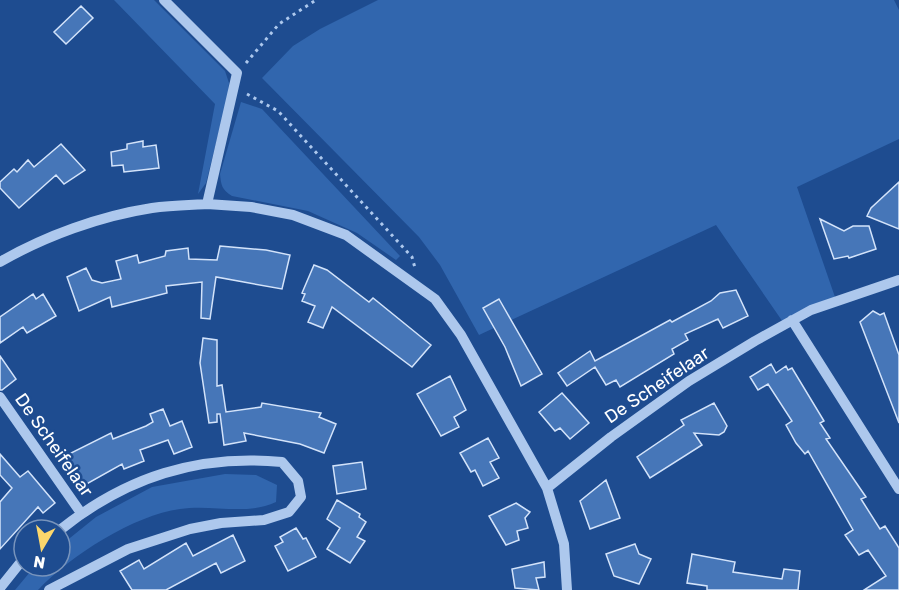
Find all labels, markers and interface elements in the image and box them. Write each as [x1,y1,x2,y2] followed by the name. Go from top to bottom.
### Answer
[601,342,714,428] street label: De Scheifelaar
[10,389,98,501] street label: De Scheifelaar
[12,518,72,578] north arrow
[32,552,47,573] text: N

